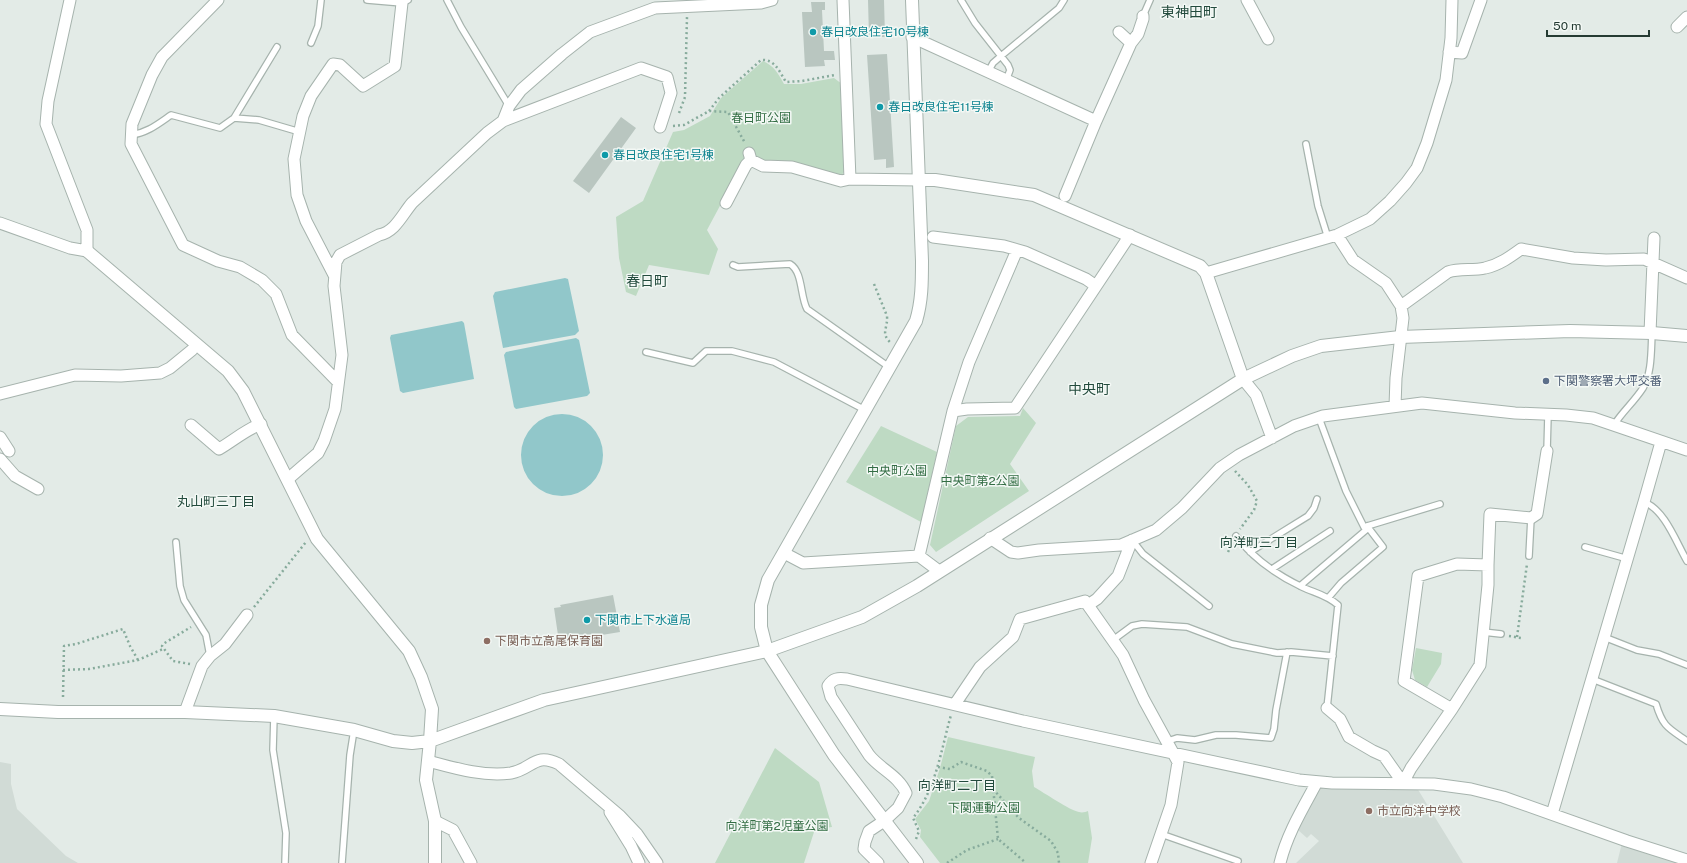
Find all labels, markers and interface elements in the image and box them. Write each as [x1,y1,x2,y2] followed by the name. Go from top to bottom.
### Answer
[1161,4,1217,20] district label: 東神田町
[1547,12,1649,38] scale bar
[1553,19,1581,33] text: 50 m
[821,25,929,39] place label: 春日改良住宅10号棟
[808,27,818,37] marker: 春日改良住宅10号棟
[888,100,994,114] place label: 春日改良住宅11号棟
[875,102,885,112] marker: 春日改良住宅11号棟
[731,111,791,125] park label: 春日町公園
[613,148,714,162] place label: 春日改良住宅1号棟
[600,150,610,160] marker: 春日改良住宅1号棟
[626,273,668,289] district label: 春日町
[1554,374,1662,388] place label: 下関警察署大坪交番
[1541,376,1551,386] marker: 下関警察署大坪交番
[1068,381,1110,397] district label: 中央町
[867,464,927,478] park label: 中央町公園
[940,474,1020,488] park label: 中央町第2公園
[177,494,255,509] district label: 丸山町三丁目
[1220,535,1298,550] district label: 向洋町三丁目
[595,613,691,627] place label: 下関市上下水道局
[582,615,592,625] marker: 下関市上下水道局
[495,634,603,648] place label: 下関市立高尾保育園
[482,636,492,646] marker: 下関市立高尾保育園
[918,778,996,793] district label: 向洋町二丁目
[948,801,1020,815] park label: 下関運動公園
[1377,804,1461,818] place label: 市立向洋中学校
[1364,806,1374,816] marker: 市立向洋中学校
[725,819,829,833] park label: 向洋町第2児童公園

